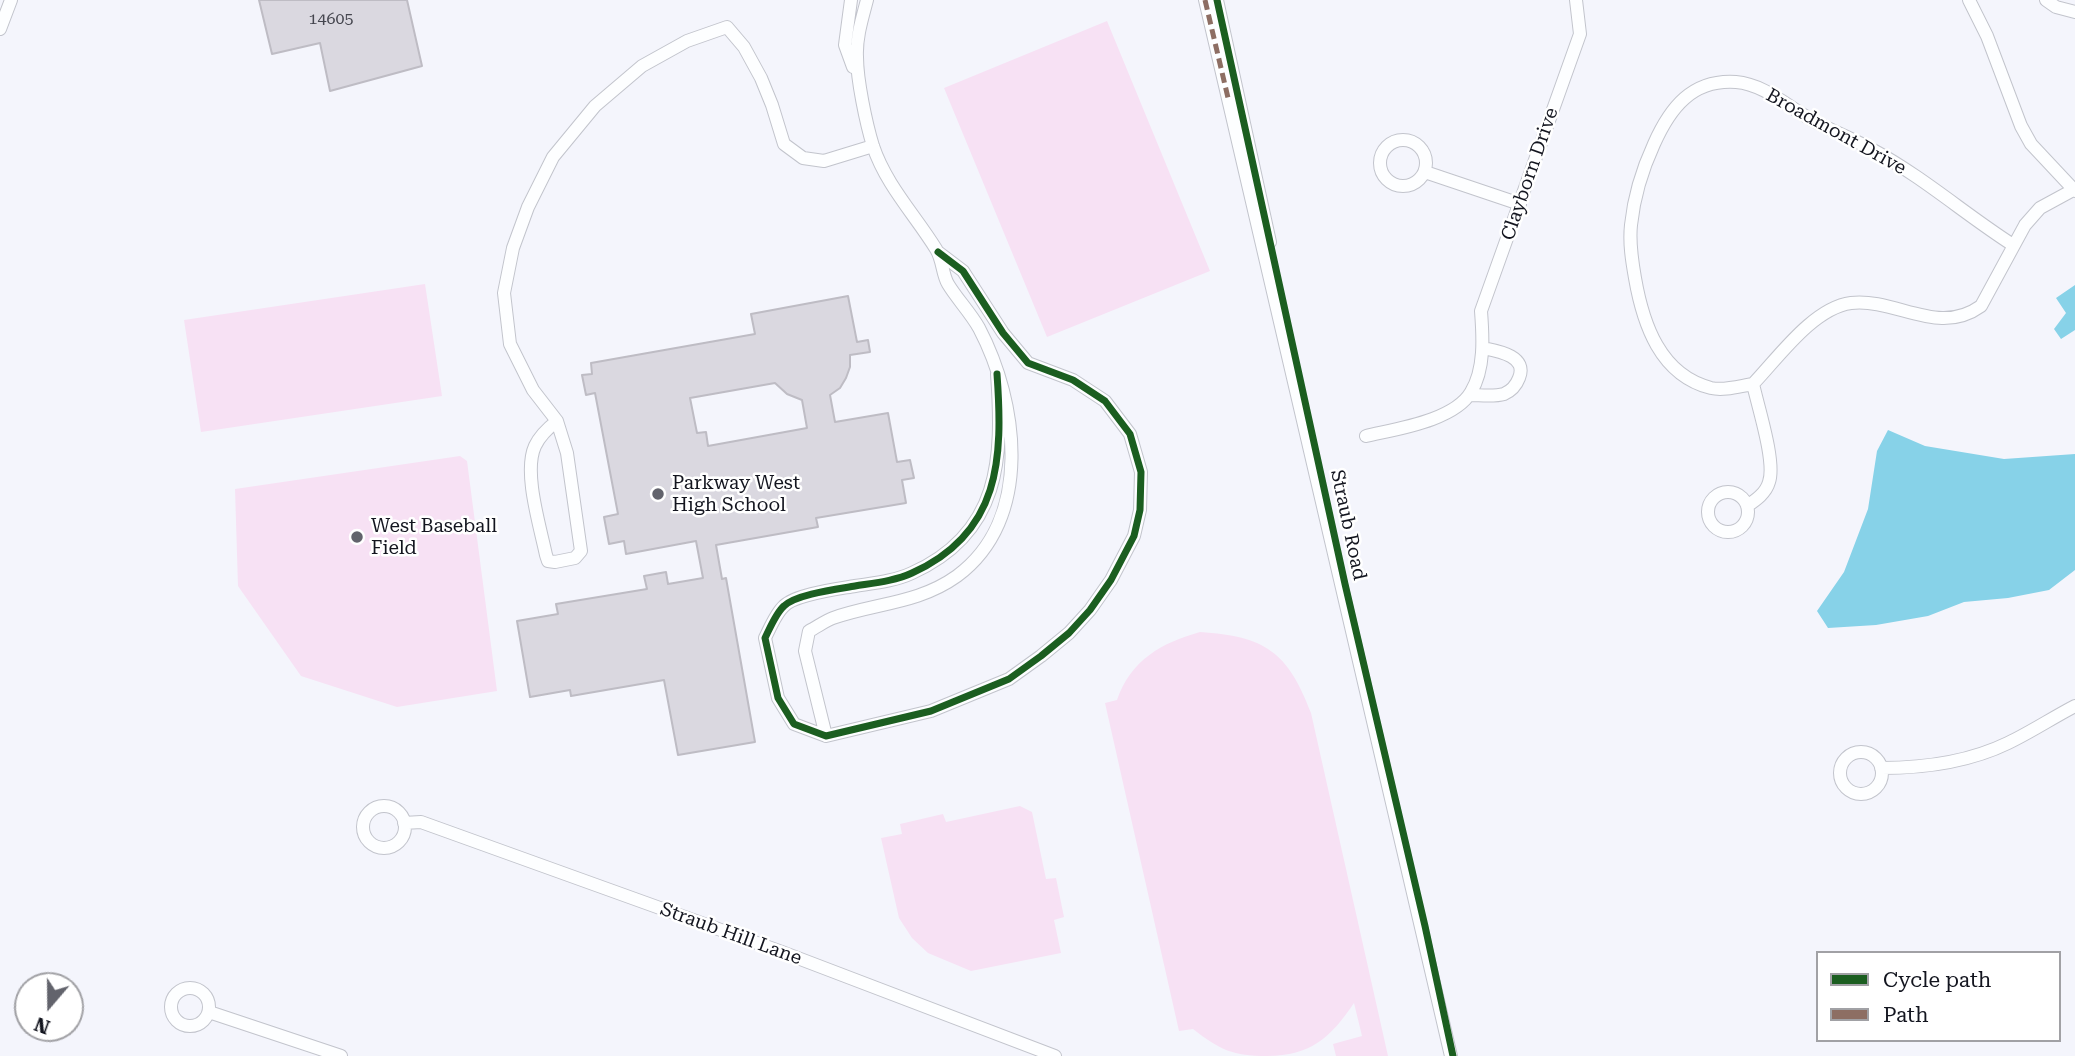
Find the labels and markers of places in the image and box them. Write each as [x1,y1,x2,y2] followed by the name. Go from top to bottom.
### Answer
[672,472,800,516] place label: Parkway West High School
[650,486,666,502] marker: Parkway West High School
[371,515,497,559] place label: West Baseball Field
[349,529,365,545] marker: West Baseball Field

